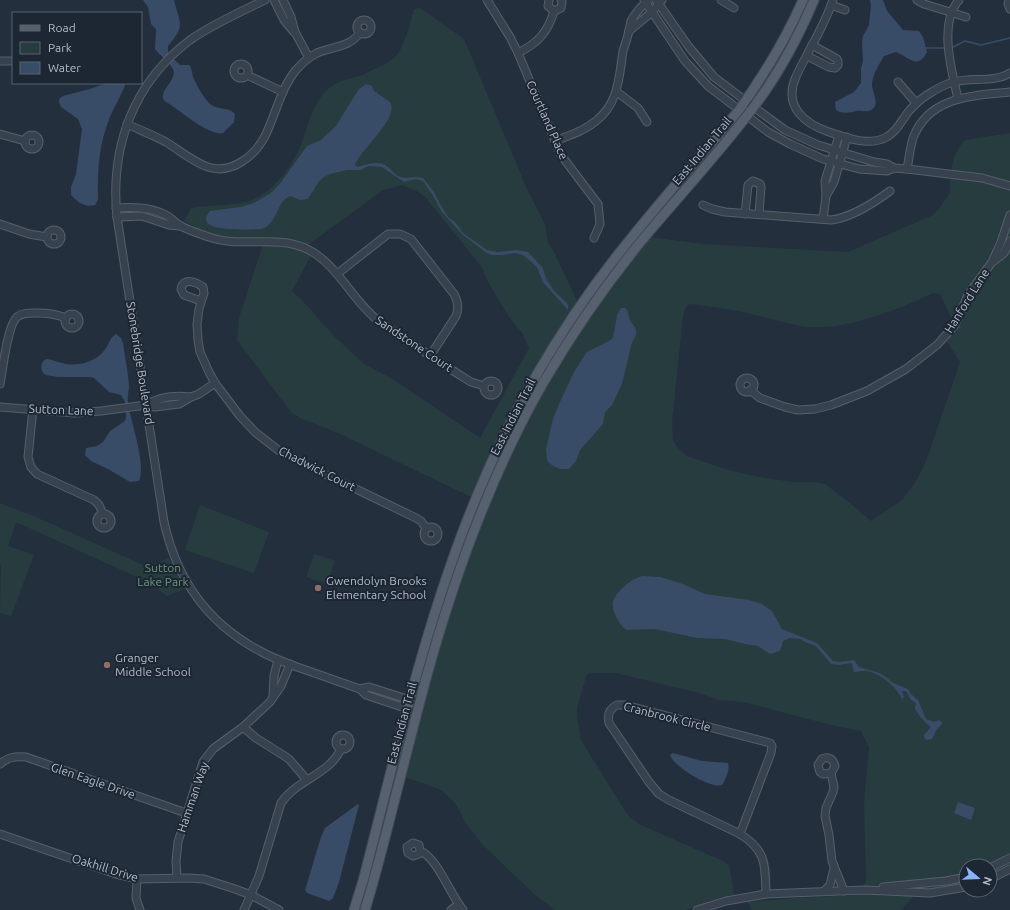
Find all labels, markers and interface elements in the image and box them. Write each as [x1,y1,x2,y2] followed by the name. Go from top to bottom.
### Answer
[12,12,142,84] legend
[48,21,76,34] text: Road
[48,41,72,54] text: Park
[48,61,81,74] text: Water
[524,78,571,161] street label: Courtland Place
[670,114,734,187] street label: East Indian Trail
[942,266,991,335] street label: Hanford Lane
[124,301,157,425] street label: Stonebridge Boulevard
[373,313,455,374] street label: Sandstone Court
[488,376,537,457] street label: East Indian Trail
[28,402,94,417] street label: Sutton Lane
[277,444,358,494] street label: Chadwick Court
[137,561,189,588] park label: Sutton Lake Park
[326,574,427,601] place label: Gwendolyn Brooks Elementary School
[313,583,323,593] marker: Gwendolyn Brooks Elementary School
[115,651,191,678] place label: Granger Middle School
[102,660,112,670] marker: Granger Middle School
[384,681,419,765] street label: East Indian Trail
[622,699,712,734] street label: Cranbrook Circle
[49,760,137,801] street label: Glen Eagle Drive
[174,760,211,834] street label: Hamman Way
[70,851,140,884] street label: Oakhill Drive
[958,858,998,898] north arrow
[980,875,994,887] text: N

